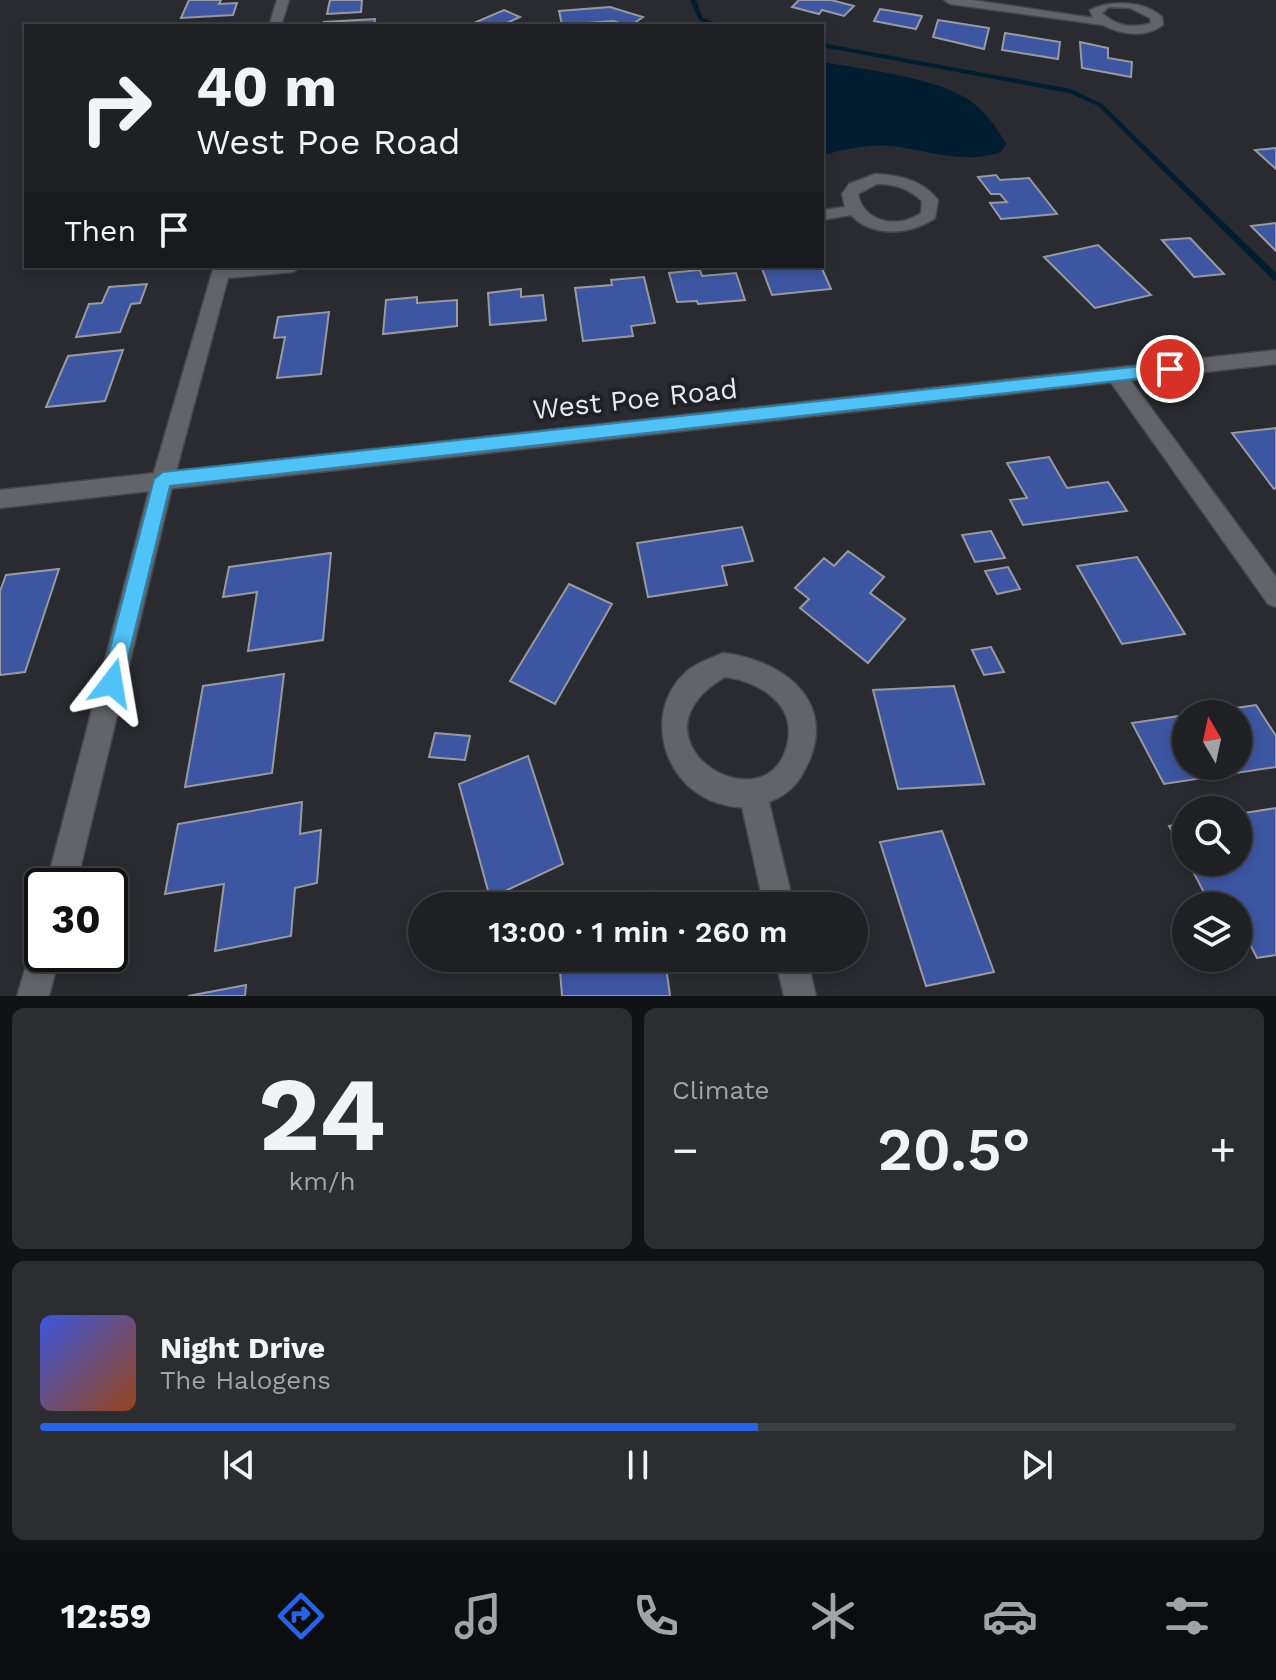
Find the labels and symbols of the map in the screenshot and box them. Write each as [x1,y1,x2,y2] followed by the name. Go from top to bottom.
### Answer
[1136,335,1204,403] pin
[531,372,739,426] street label: West Poe Road
[70,641,154,725] position arrow
[1172,700,1252,780] north arrow
[24,868,128,972] speed limit sign: 30

